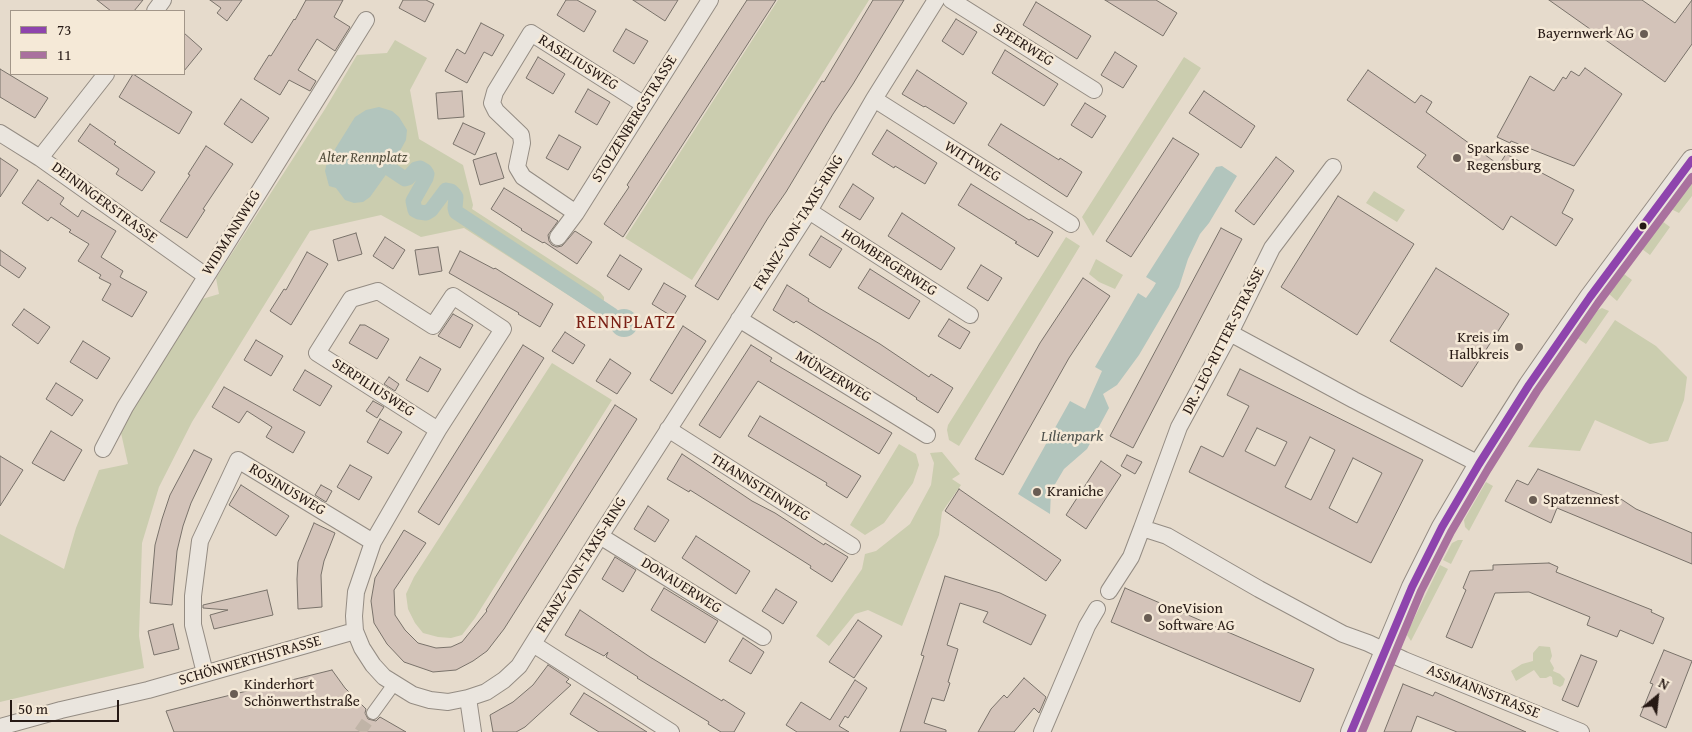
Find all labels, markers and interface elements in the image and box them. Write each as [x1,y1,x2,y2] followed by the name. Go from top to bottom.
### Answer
[10,10,185,75] legend
[57,19,71,40] text: 73
[989,19,1057,71] street label: SPEERWEG
[1537,25,1634,43] place label: Bayernwerk AG
[1638,28,1650,40] marker: Bayernwerk AG
[535,31,621,95] street label: RASELIUSWEG
[57,44,71,65] text: 11
[588,52,682,186] street label: STOLZENBERGSTRASSE
[940,138,1004,186] street label: WITTWEG
[1467,140,1541,175] place label: Sparkasse Regensburg
[318,149,408,167] park label: Alter Rennplatz
[750,152,848,294] street label: FRANZ-VON-TAXIS-RING
[1451,152,1463,164] marker: Sparkasse Regensburg
[48,159,160,247] street label: DEININGERSTRASSE
[199,187,265,279] street label: WIDMANNWEG
[1638,221,1648,231] unlabelled marker
[838,226,940,300] street label: HOMBERGERWEG
[1179,264,1269,418] street label: DR.-LEO-RITTER-STRASSE
[575,312,677,334] district label: RENNPLATZ
[1449,329,1509,364] place label: Kreis im Halbkreis
[1513,341,1525,353] marker: Kreis im Halbkreis
[792,347,874,407] street label: MÜNZERWEG
[328,355,418,421] street label: SERPILIUSWEG
[1041,427,1103,447] water label: Lilienpark
[707,450,813,526] street label: THANNSTEINWEG
[246,460,328,520] street label: ROSINUSWEG
[1047,483,1104,501] place label: Kraniche
[1031,486,1043,498] marker: Kraniche
[1543,491,1620,509] place label: Spatzennest
[533,494,631,636] street label: FRANZ-VON-TAXIS-RING
[1527,494,1539,506] marker: Spatzennest
[637,554,725,618] street label: DONAUERWEG
[1158,600,1235,635] place label: OneVision Software AG
[1142,612,1154,624] marker: OneVision Software AG
[177,632,323,690] street label: SCHÖNWERTHSTRASSE
[1424,661,1542,723] street label: ASSMANNSTRASSE
[1632,672,1682,722] north arrow
[1655,673,1673,695] text: N
[244,676,360,711] place label: Kinderhort Schönwerthstraße
[228,688,240,700] marker: Kinderhort Schönwerthstraße
[12,690,121,722] scale bar
[18,698,48,719] text: 50 m

